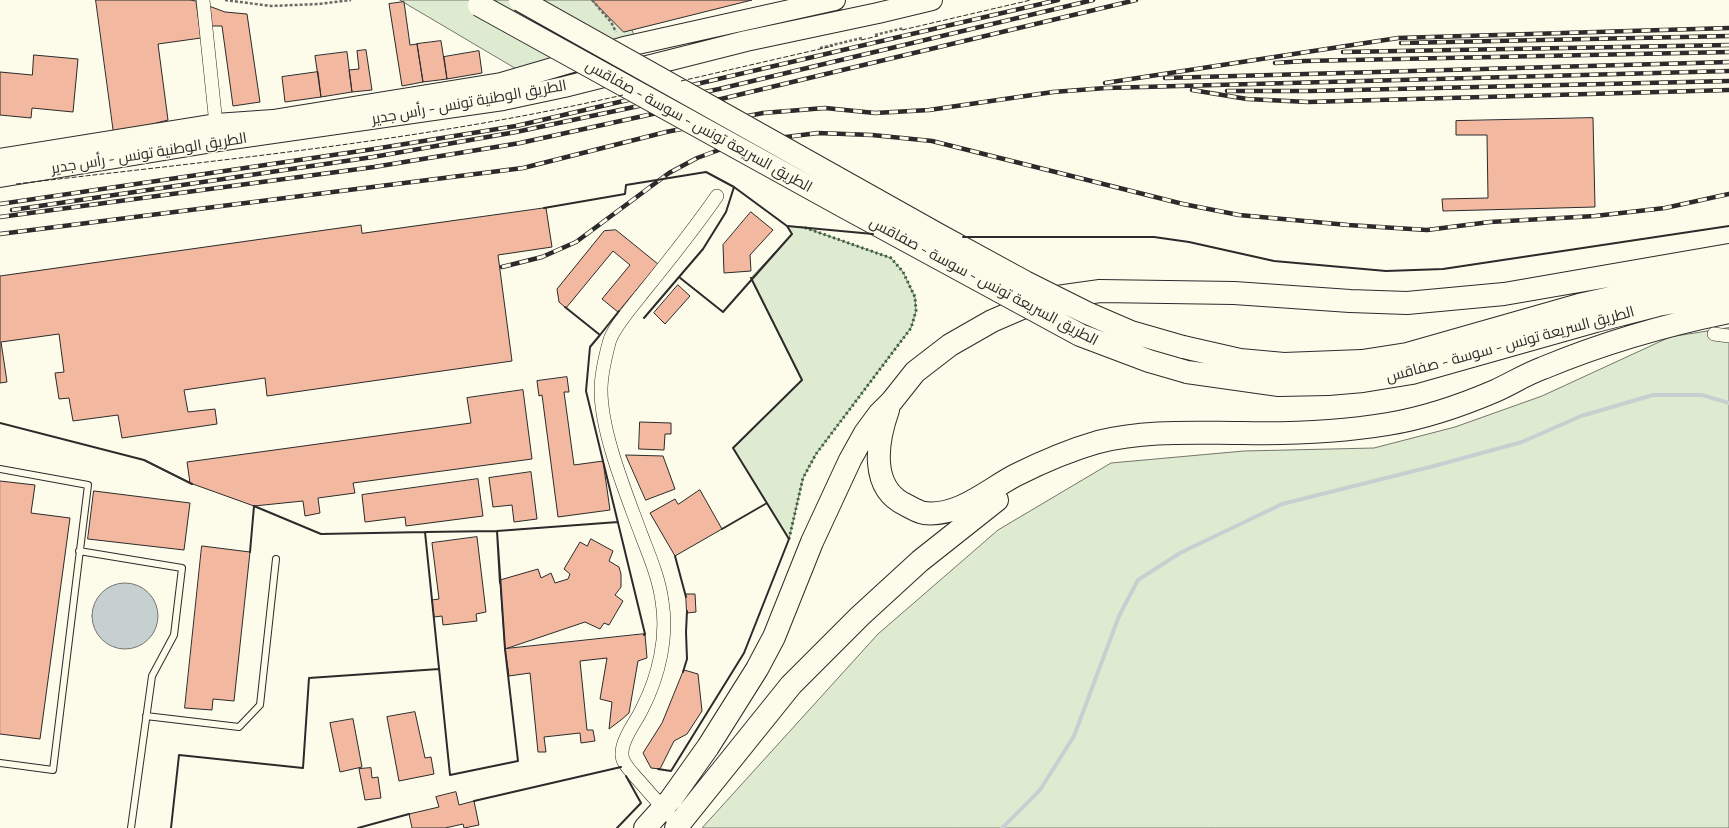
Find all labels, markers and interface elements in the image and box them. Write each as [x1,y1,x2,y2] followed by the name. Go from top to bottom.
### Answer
[582,56,816,196] street label: الطريق السريعة تونس - سوسة - صفاقس
[370,76,568,128] street label: الطريق الوطنية تونس - رأس جدير
[50,129,248,177] street label: الطريق الوطنية تونس - رأس جدير
[867,213,1101,349] street label: الطريق السريعة تونس - سوسة - صفاقس
[1384,302,1636,386] street label: الطريق السريعة تونس - سوسة - صفاقس

